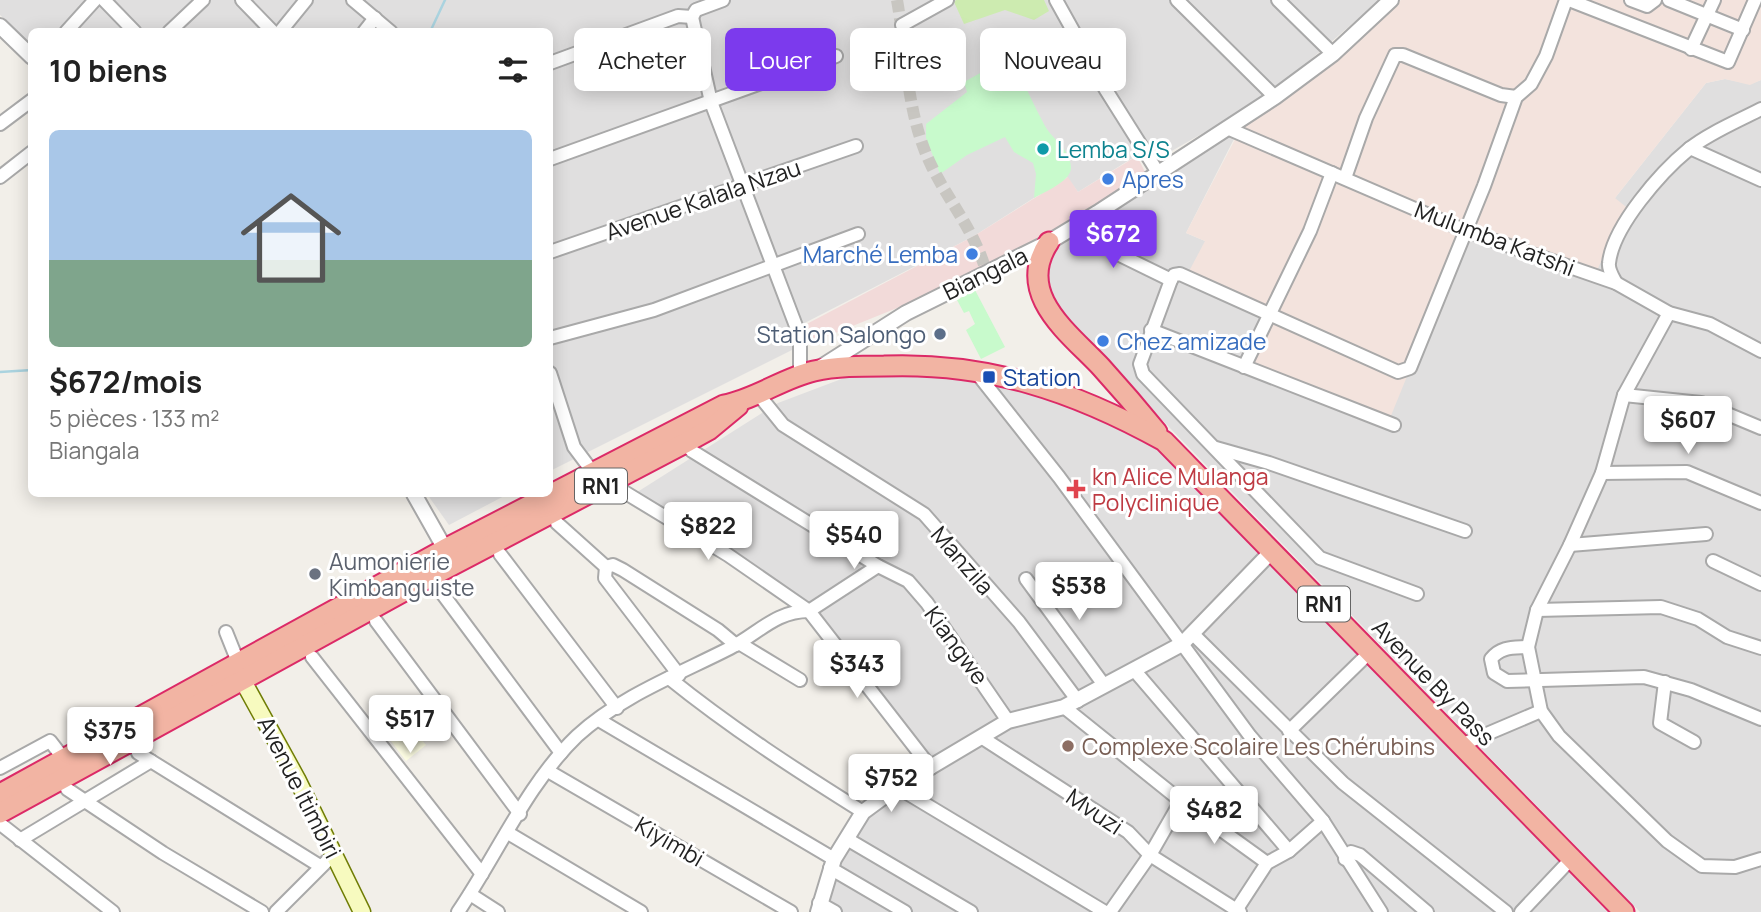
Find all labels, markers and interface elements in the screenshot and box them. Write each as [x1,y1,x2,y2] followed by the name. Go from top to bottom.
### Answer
[574,28,711,91] chip: Acheter
[725,28,836,91] chip: Louer
[850,28,966,91] chip: Filtres
[980,28,1126,91] chip: Nouveau
[49,50,167,91] text: 10 biens
[494,51,532,89] icon: filters
[1057,133,1170,165] place label: Lemba S/S
[1035,141,1051,157] marker: Lemba S/S
[601,151,805,247] street label: Avenue Kalala Nzau
[1122,163,1184,195] place label: Apres
[1100,171,1116,187] marker: Apres
[228,175,354,301] icon: home
[1410,193,1580,283] street label: Mulumba Katshi
[1072,210,1154,270] pin: $672
[1086,217,1140,249] text: $672
[803,238,958,270] place label: Marché Lemba
[937,239,1033,307] street label: Biangala
[964,246,980,262] marker: Marché Lemba
[757,318,926,350] place label: Station Salongo
[1117,325,1266,357] place label: Chez amizade
[932,326,948,342] marker: Station Salongo
[1095,333,1111,349] marker: Chez amizade
[49,361,202,402] text: $672/mois
[1003,361,1081,393] place label: Station
[981,369,997,385] marker: Station
[1647,396,1729,456] pin: $607
[49,402,219,434] text: 5 pièces · 133 m²
[1660,403,1716,435] text: $607
[49,434,139,466] text: Biangala
[1092,460,1269,518] place label: kn Alice Mulanga Polyclinique
[575,468,627,504] road number: RN1
[1066,479,1086,499] marker: kn Alice Mulanga Polyclinique
[667,503,749,562] pin: $822
[680,509,736,541] text: $822
[813,512,895,571] pin: $540
[825,518,883,550] text: $540
[924,519,1002,601] street label: Manzila
[329,545,475,603] place label: Aumonierie Kimbanguiste
[1038,562,1120,622] pin: $538
[307,566,323,582] marker: Aumonierie Kimbanguiste
[1051,569,1107,601] text: $538
[1298,586,1350,622] road number: RN1
[918,599,996,691] street label: Kiangwe
[1365,612,1503,752] street label: Avenue By Pass
[816,640,898,700] pin: $343
[829,647,885,679] text: $343
[369,696,451,755] pin: $517
[385,702,435,734] text: $517
[69,708,151,767] pin: $375
[250,710,350,864] street label: Avenue Itimbiri
[83,714,137,746] text: $375
[1082,730,1435,762] place label: Complexe Scolaire Les Chérubins
[1060,738,1076,754] marker: Complexe Scolaire Les Chérubins
[850,754,932,814] pin: $752
[864,761,918,793] text: $752
[1060,780,1130,842] street label: Mvuzi
[1173,786,1255,846] pin: $482
[1186,793,1242,825] text: $482
[630,808,710,874] street label: Kiyimbi

